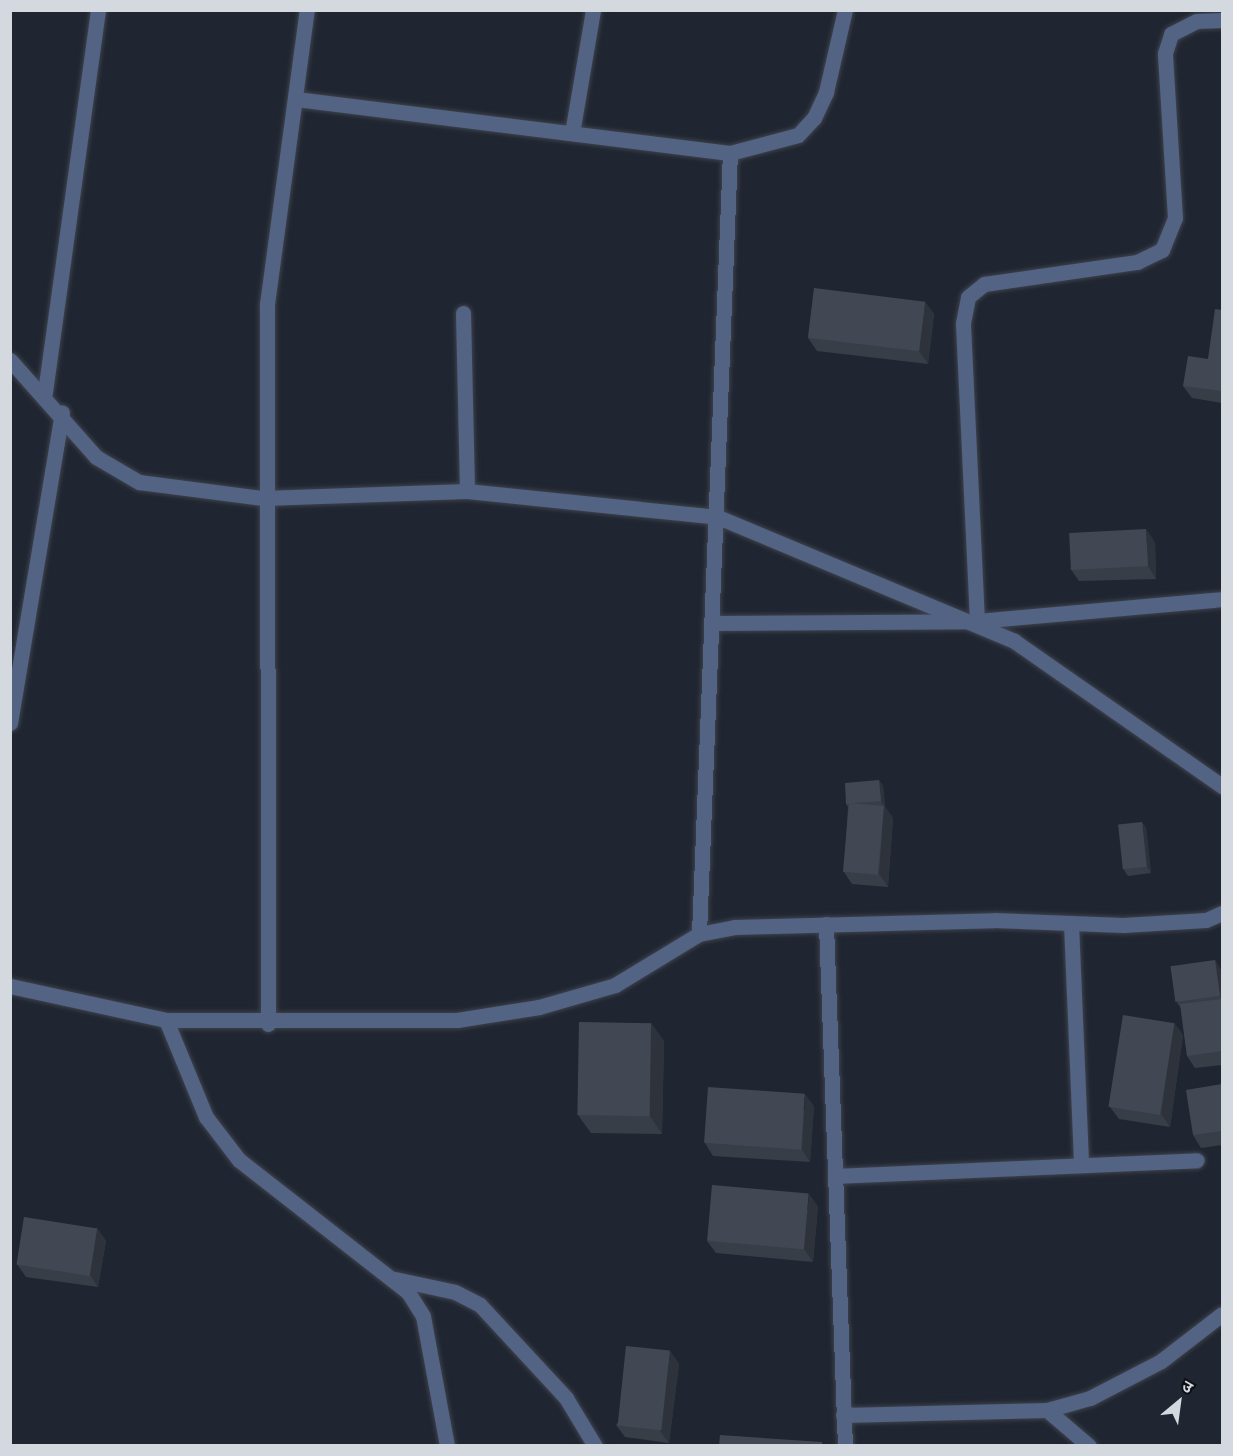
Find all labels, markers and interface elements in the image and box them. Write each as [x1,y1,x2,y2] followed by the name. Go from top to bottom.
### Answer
[1149,1372,1209,1432] north arrow
[1179,1375,1197,1396] text: उ

